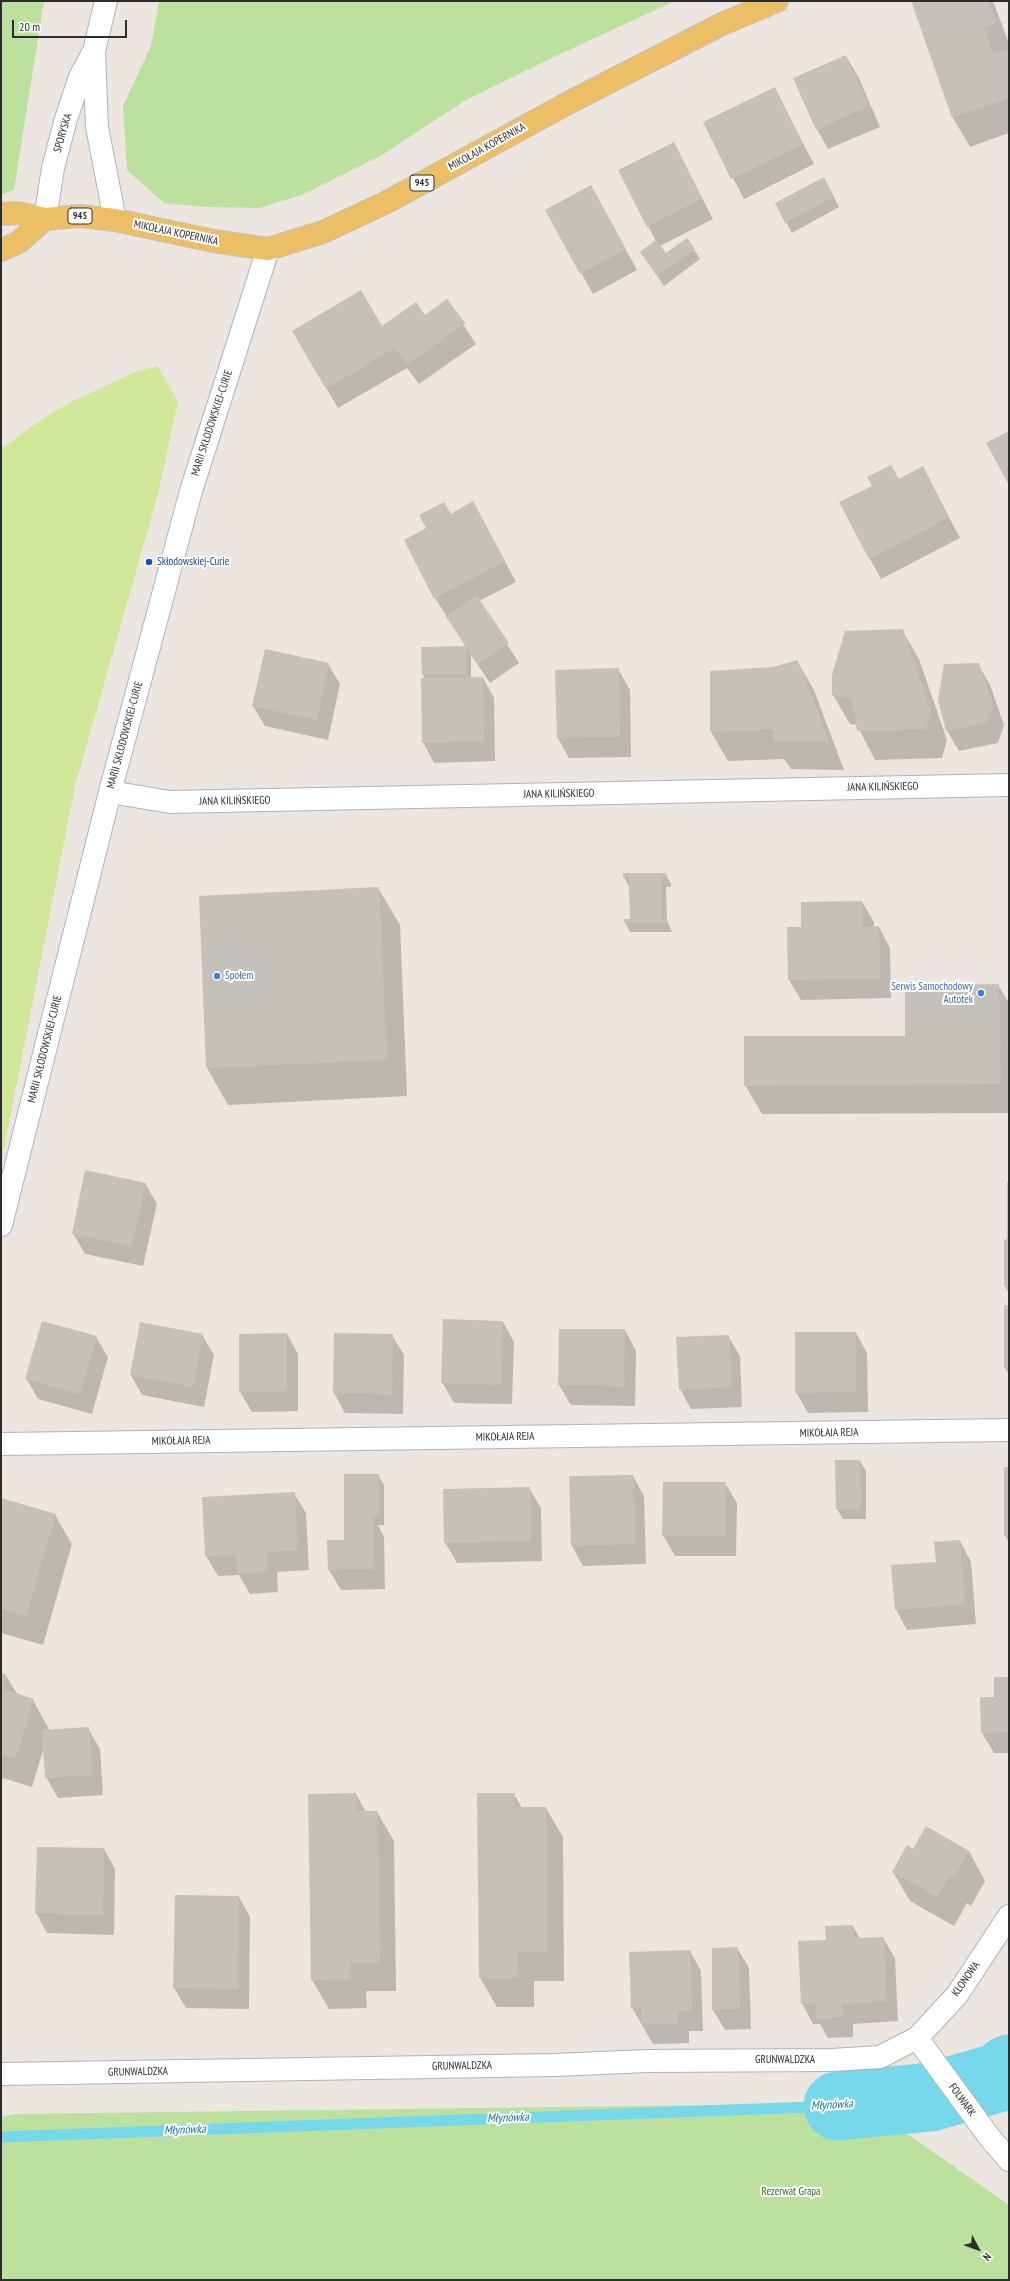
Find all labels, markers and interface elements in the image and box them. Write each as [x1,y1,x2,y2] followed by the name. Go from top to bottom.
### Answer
[14,12,129,38] scale bar
[19,19,40,34] text: 20 m
[51,112,75,154] street label: SPORYSKA
[446,120,528,174] street label: MIKOŁAJA KOPERNIKA
[410,175,434,191] road number: 945
[68,208,92,224] road number: 945
[133,218,219,248] street label: MIKOŁAJA KOPERNIKA
[189,368,235,478] street label: MARII SKŁODOWSKIEJ-CURIE
[157,555,229,569] place label: Skłodowskiej-Curie
[144,557,154,567] marker: Skłodowskiej-Curie
[104,680,146,790] street label: MARII SKŁODOWSKIEJ-CURIE
[847,780,919,794] street label: JANA KILIŃSKIEGO
[523,787,595,801] street label: JANA KILIŃSKIEGO
[199,794,271,808] street label: JANA KILIŃSKIEGO
[225,969,254,983] place label: Społem
[212,971,222,981] marker: Społem
[891,980,973,1006] place label: Serwis Samochodowy Autotek
[976,988,986,998] marker: Serwis Samochodowy Autotek
[25,994,65,1104] street label: MARII SKŁODOWSKIEJ-CURIE
[800,1426,858,1440] street label: MIKOŁAJA REJA
[476,1430,534,1444] street label: MIKOŁAJA REJA
[152,1434,210,1448] street label: MIKOŁAJA REJA
[949,1959,983,1999] street label: KLONOWA
[755,2053,815,2067] street label: GRUNWALDZKA
[432,2059,492,2073] street label: GRUNWALDZKA
[108,2065,168,2079] street label: GRUNWALDZKA
[946,2081,978,2119] street label: FOLWARK
[811,2097,853,2113] water label: Młynówka
[487,2110,529,2126] water label: Młynówka
[164,2122,206,2138] water label: Młynówka
[762,2185,820,2199] park label: Rezerwat Grapa
[958,2229,998,2269] north arrow
[980,2250,994,2264] text: N

